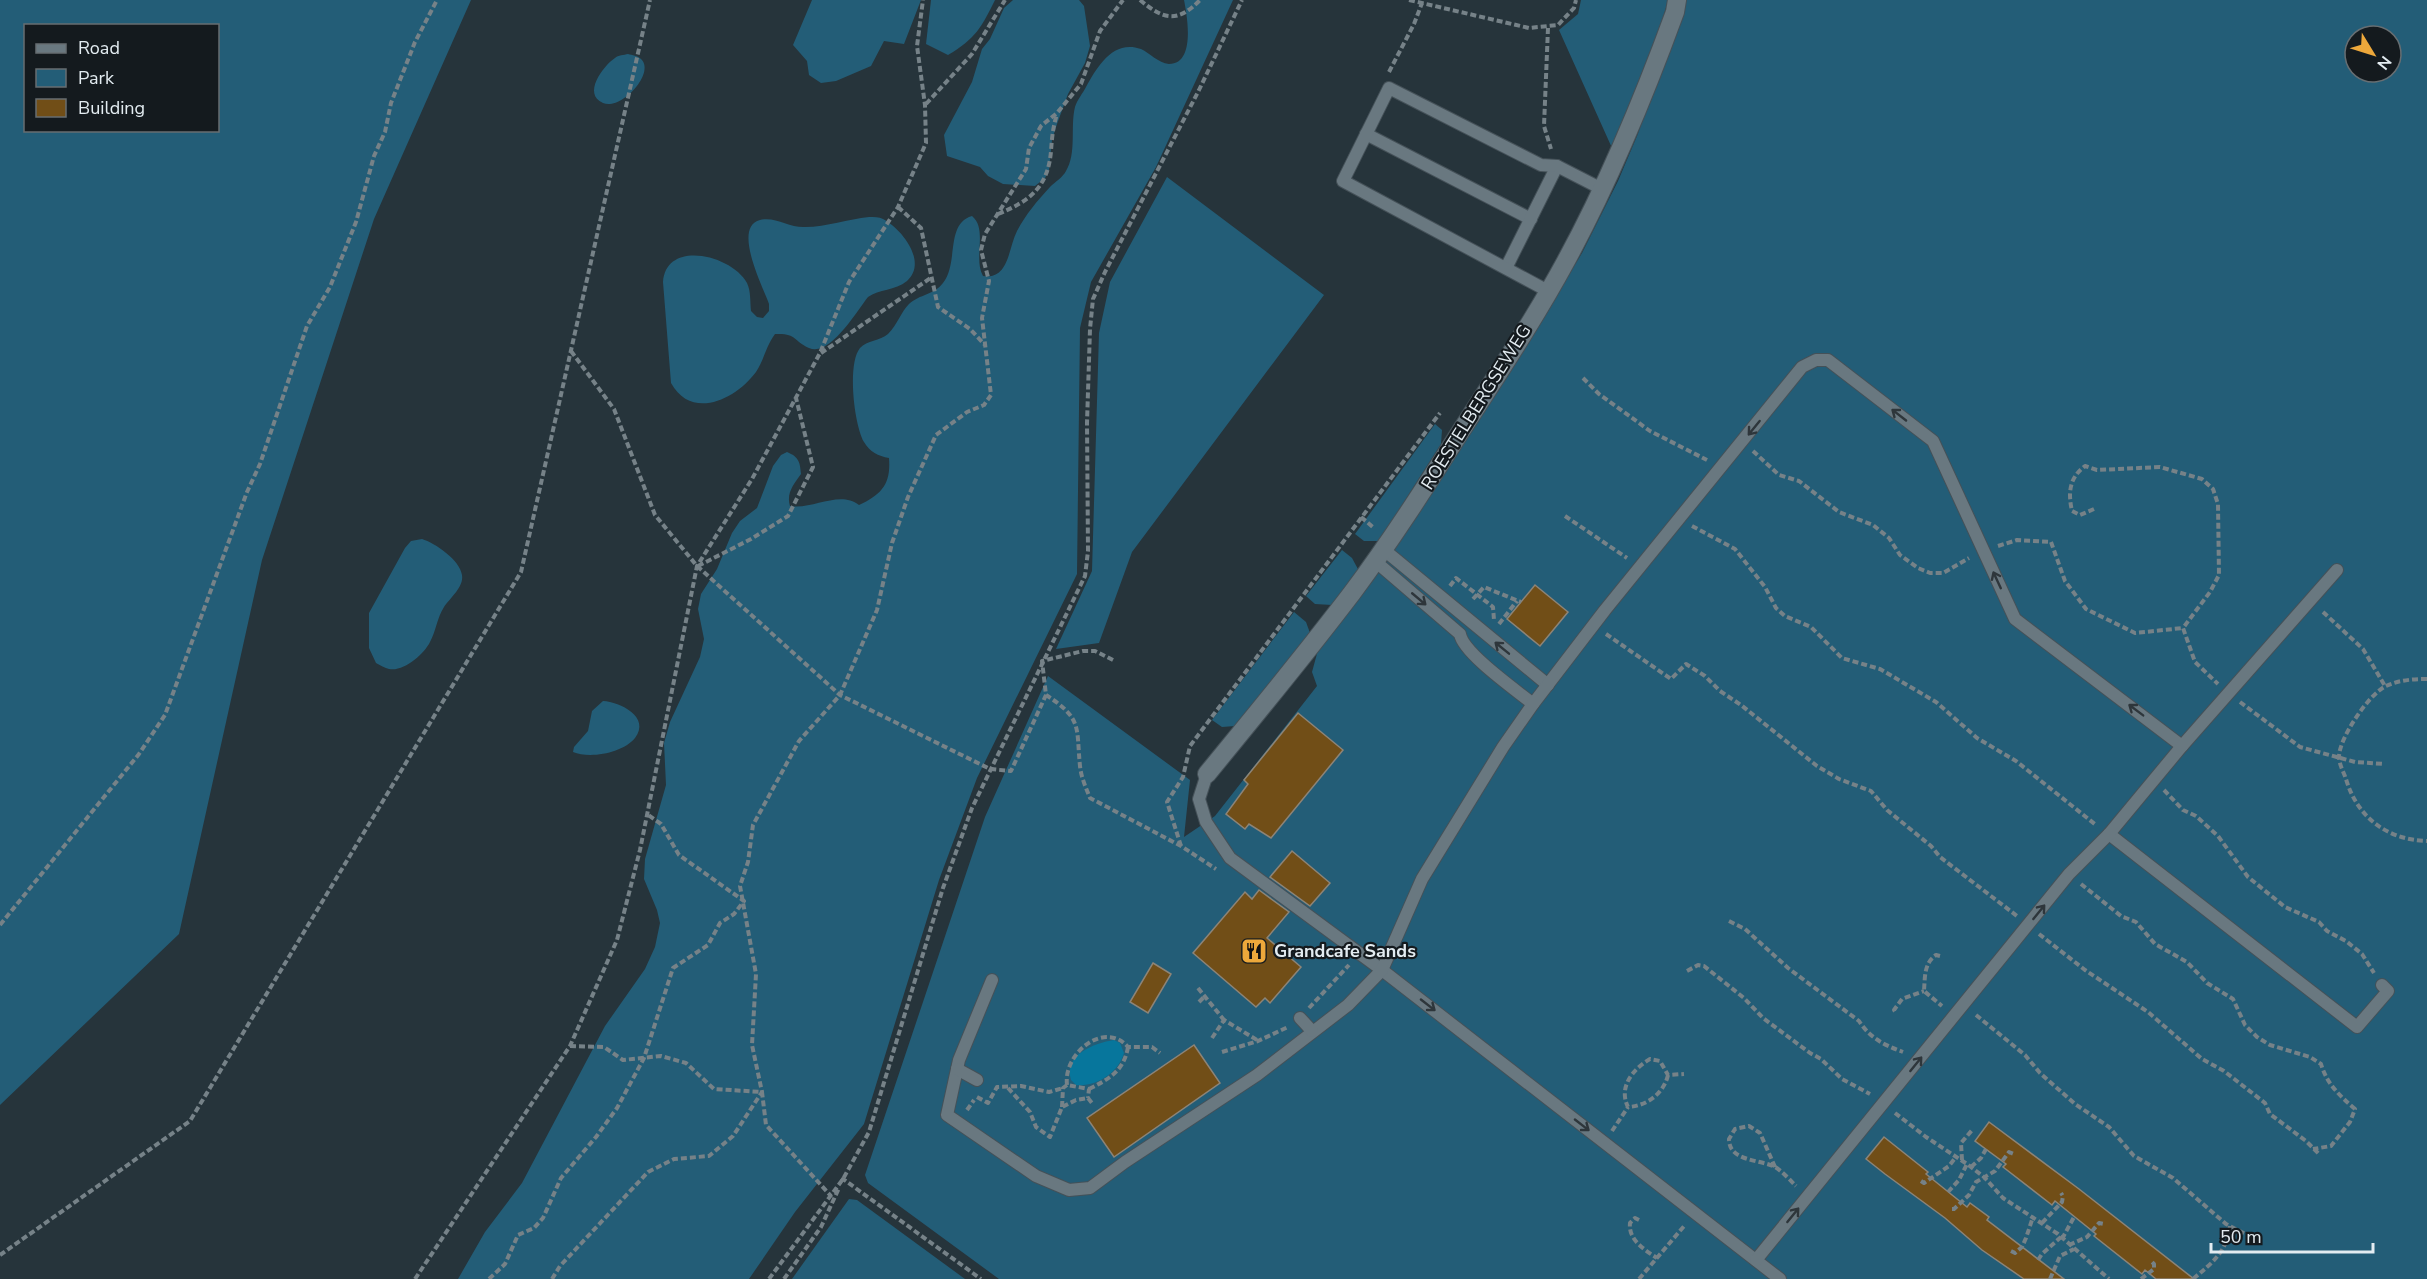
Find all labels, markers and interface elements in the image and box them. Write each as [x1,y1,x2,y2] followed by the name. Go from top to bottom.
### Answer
[24,24,219,132] legend
[2343,24,2403,84] north arrow
[78,36,120,60] text: Road
[2372,51,2396,74] text: N
[78,66,115,90] text: Park
[78,96,145,120] text: Building
[1415,320,1537,494] street label: ROESTELBERGSEWEG
[1891,409,1907,422] one-way arrow
[1747,419,1760,435] one-way arrow
[1990,571,2002,589] one-way arrow
[1411,592,1426,606] one-way arrow
[1494,642,1510,655] one-way arrow
[2128,704,2144,717] one-way arrow
[2032,904,2045,920] one-way arrow
[1239,936,1269,966] restaurant icon: Grandcafe Sands
[1274,939,1416,963] place label: Grandcafe Sands
[1420,999,1436,1012] one-way arrow
[1910,1056,1923,1072] one-way arrow
[1574,1118,1590,1131] one-way arrow
[1787,1207,1800,1223] one-way arrow
[2211,1216,2373,1254] scale bar
[2220,1225,2262,1249] text: 50 m

